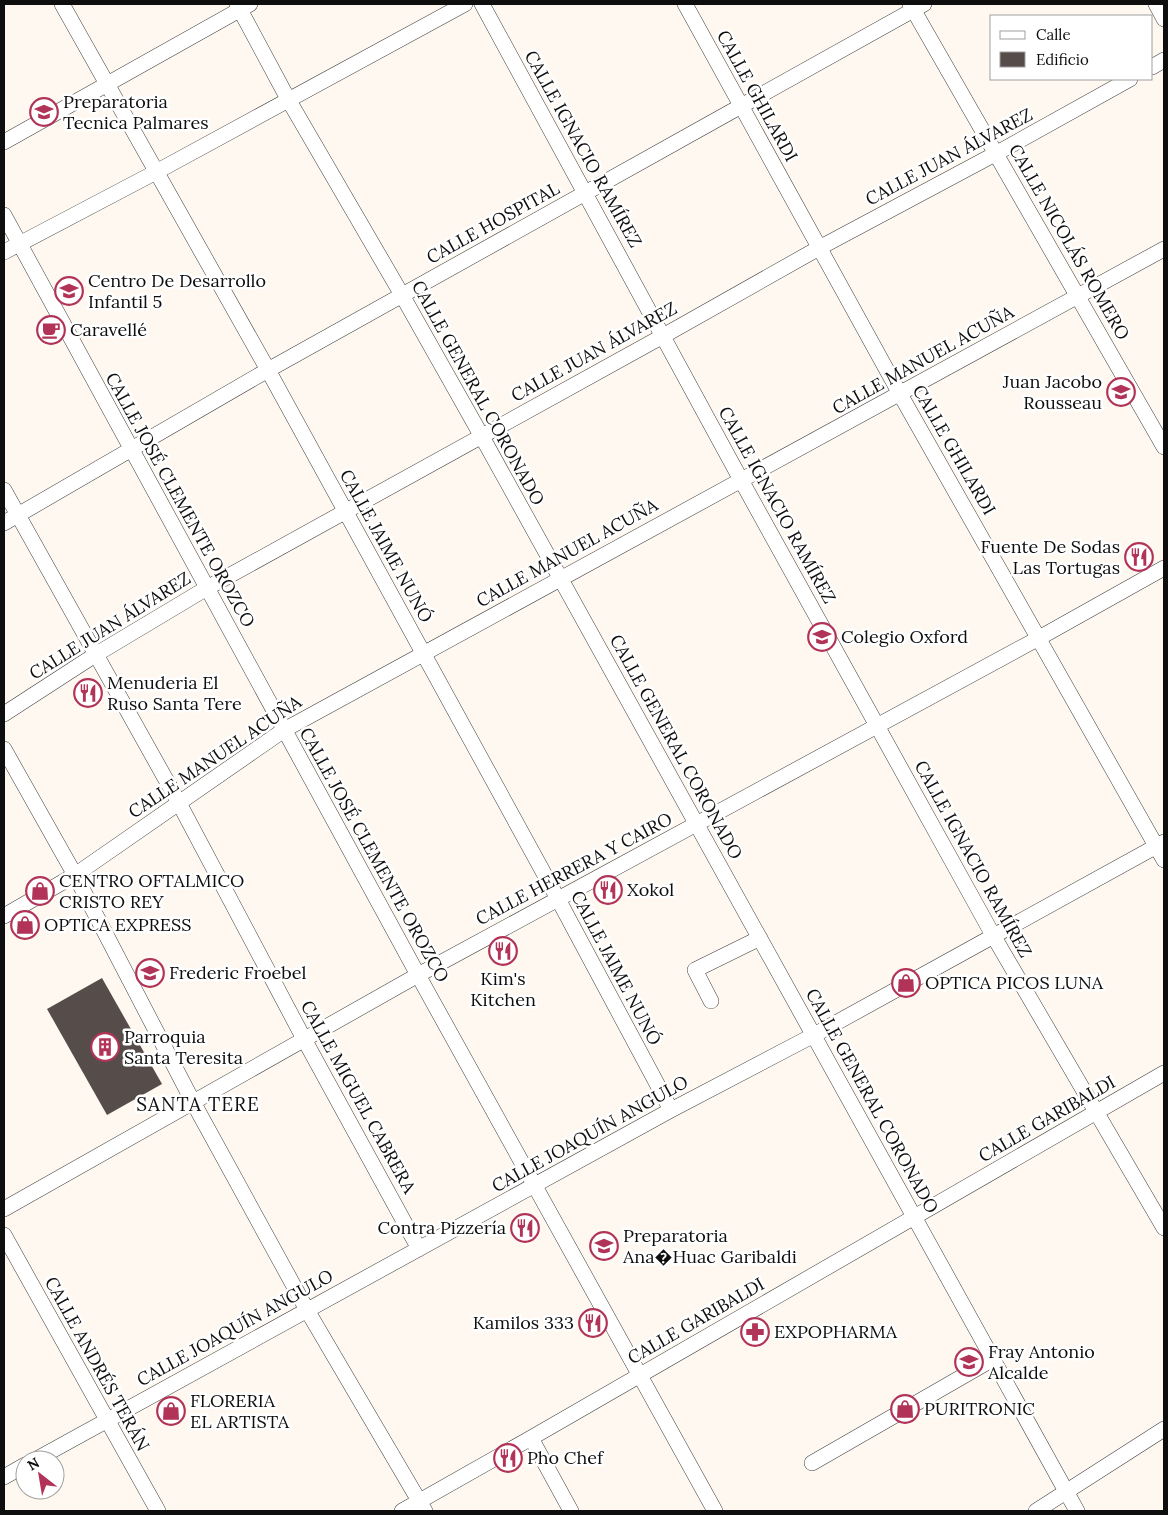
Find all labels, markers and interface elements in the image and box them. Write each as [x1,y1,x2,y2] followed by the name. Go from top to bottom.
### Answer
[990,15,1153,80] legend
[1036,25,1071,44] text: Calle
[712,26,803,165] street label: CALLE GHILARDI
[520,46,647,251] street label: CALLE IGNACIO RAMÍREZ
[1036,50,1089,69] text: Edificio
[63,90,209,134] place label: Preparatoria Tecnica Palmares
[29,97,59,127] school or university icon: Preparatoria Tecnica Palmares
[861,103,1036,210] street label: CALLE JUAN ÁLVAREZ
[1004,140,1135,344] street label: CALLE NICOLÁS ROMERO
[422,176,564,269] street label: CALLE HOSPITAL
[88,269,266,313] place label: Centro De Desarrollo Infantil 5
[54,276,84,306] school or university icon: Centro De Desarrollo Infantil 5
[407,276,550,509] street label: CALLE GENERAL CORONADO
[507,296,681,407] street label: CALLE JUAN ÁLVAREZ
[828,300,1018,419] street label: CALLE MANUEL ACUÑA
[36,315,66,345] cafe icon: Caravellé
[70,318,147,341] place label: Caravellé
[101,368,260,631] street label: CALLE JOSÉ CLEMENTE OROZCO
[1002,370,1102,414] place label: Juan Jacobo Rousseau
[1106,377,1136,407] school or university icon: Juan Jacobo Rousseau
[908,380,1001,519] street label: CALLE GHILARDI
[714,402,841,607] street label: CALLE IGNACIO RAMÍREZ
[335,465,438,626] street label: CALLE JAIME NUNÓ
[472,493,662,612] street label: CALLE MANUEL ACUÑA
[981,535,1120,579] place label: Fuente De Sodas Las Tortugas
[1124,542,1154,572] restaurant icon: Fuente De Sodas Las Tortugas
[25,567,195,685] street label: CALLE JUAN ÁLVAREZ
[807,622,837,652] school or university icon: Colegio Oxford
[841,625,968,648] place label: Colegio Oxford
[605,630,748,863] street label: CALLE GENERAL CORONADO
[107,671,242,715] place label: Menuderia El Ruso Santa Tere
[73,678,103,708] restaurant icon: Menuderia El Ruso Santa Tere
[124,690,306,823] street label: CALLE MANUEL ACUÑA
[295,723,454,986] street label: CALLE JOSÉ CLEMENTE OROZCO
[910,756,1037,961] street label: CALLE IGNACIO RAMÍREZ
[472,807,676,930] street label: CALLE HERRERA Y CAIRO
[59,869,244,913] place label: CENTRO OFTALMICO CRISTO REY
[593,875,623,905] restaurant icon: Xokol
[25,876,55,906] shop icon: CENTRO OFTALMICO CRISTO REY
[627,878,674,901] place label: Xokol
[566,887,667,1049] street label: CALLE JAIME NUNÓ
[10,910,40,940] shop icon: OPTICA EXPRESS
[44,913,191,936] place label: OPTICA EXPRESS
[488,936,518,966] restaurant icon: Kim's Kitchen
[135,958,165,988] school or university icon: Frederic Froebel
[169,961,307,984] place label: Frederic Froebel
[470,967,536,1011] place label: Kim's Kitchen
[891,968,921,998] shop icon: OPTICA PICOS LUNA
[925,971,1104,994] place label: OPTICA PICOS LUNA
[801,984,944,1217] street label: CALLE GENERAL CORONADO
[296,996,421,1198] street label: CALLE MIGUEL CABRERA
[124,1025,243,1069] place label: Parroquia Santa Teresita
[90,1032,120,1062] building icon: Parroquia Santa Teresita
[488,1070,692,1197] street label: CALLE JOAQUÍN ANGULO
[974,1070,1119,1167] street label: CALLE GARIBALDI
[136,1092,260,1116] district label: SANTA TERE
[510,1213,540,1243] restaurant icon: Contra Pizzería
[377,1216,506,1239] place label: Contra Pizzería
[622,1224,797,1268] place label: Preparatoria Ana�Huac Garibaldi
[589,1231,619,1261] school or university icon: Preparatoria Ana�Huac Garibaldi
[133,1264,337,1391] street label: CALLE JOAQUÍN ANGULO
[40,1272,155,1455] street label: CALLE ANDRÉS TERÁN
[623,1272,768,1369] street label: CALLE GARIBALDI
[578,1308,608,1338] restaurant icon: Kamilos 333
[473,1311,574,1334] place label: Kamilos 333
[740,1317,770,1347] pharmacy icon: EXPOPHARMA
[774,1320,898,1343] place label: EXPOPHARMA
[987,1340,1095,1384] place label: Fray Antonio Alcalde
[954,1347,984,1377] school or university icon: Fray Antonio Alcalde
[190,1389,290,1433] place label: FLORERIA EL ARTISTA
[890,1394,920,1424] shop icon: PURITRONIC
[156,1396,186,1426] shop icon: FLORERIA EL ARTISTA
[924,1397,1035,1420] place label: PURITRONIC
[493,1443,523,1473] restaurant icon: Pho Chef
[527,1446,605,1469] place label: Pho Chef
[15,1450,65,1500] north arrow
[24,1453,43,1474] text: N

